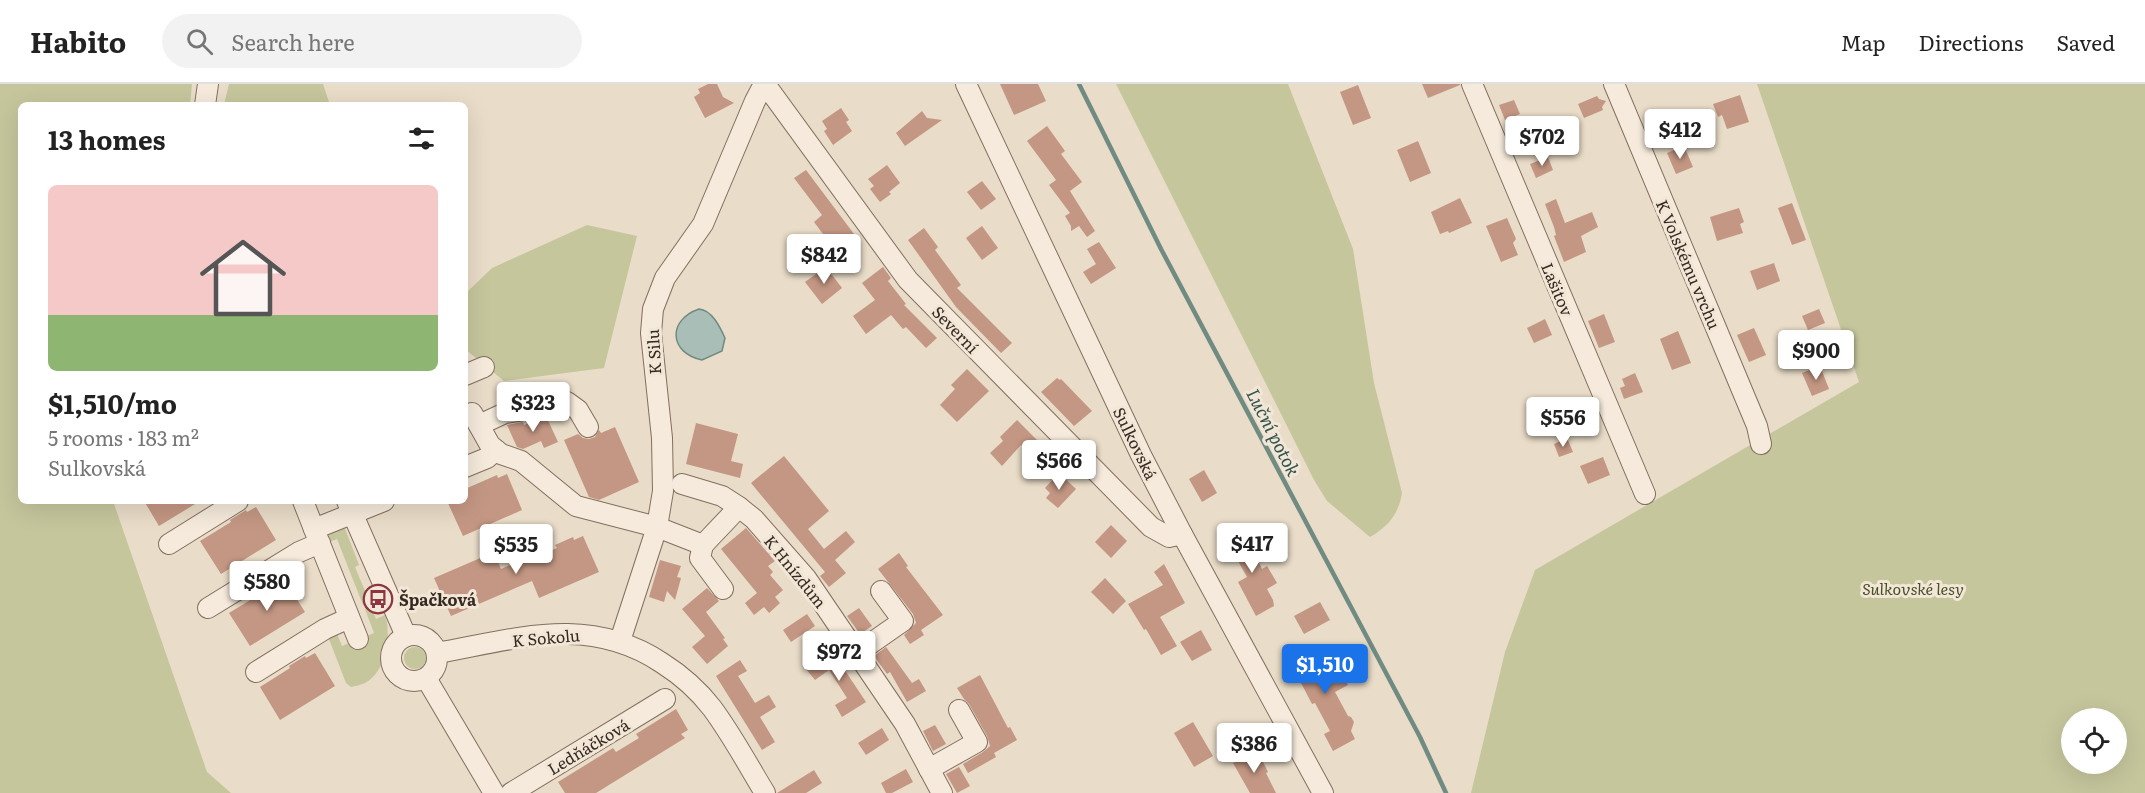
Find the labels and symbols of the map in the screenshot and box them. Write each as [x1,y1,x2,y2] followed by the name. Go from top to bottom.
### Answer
[1644,109,1716,160] pin: $412
[1506,116,1578,167] pin: $702
[1651,196,1727,332] street label: K Volskému vrchu
[788,234,860,285] pin: $842
[1536,259,1580,320] street label: Lašitov
[927,300,985,358] street label: Severní
[640,329,666,375] street label: K Silu
[1780,330,1852,381] pin: $900
[497,382,569,433] pin: $323
[1240,384,1308,481] water label: Luční potok
[1527,397,1599,448] pin: $556
[1108,403,1164,484] street label: Sulkovská
[1023,440,1095,491] pin: $566
[1216,523,1288,574] pin: $417
[480,524,552,575] pin: $535
[759,529,833,613] street label: K Hnízdům
[231,561,303,612] pin: $580
[1862,576,1964,600] park label: Sulkovské lesy
[362,583,394,615] bus stop icon: Špačková
[399,587,477,611] place label: Špačková
[511,622,581,652] street label: K Sokolu
[803,631,875,682] pin: $972
[1276,644,1374,695] pin: $1,510
[542,712,634,780] street label: Ledňáčková
[1218,723,1290,774] pin: $386

